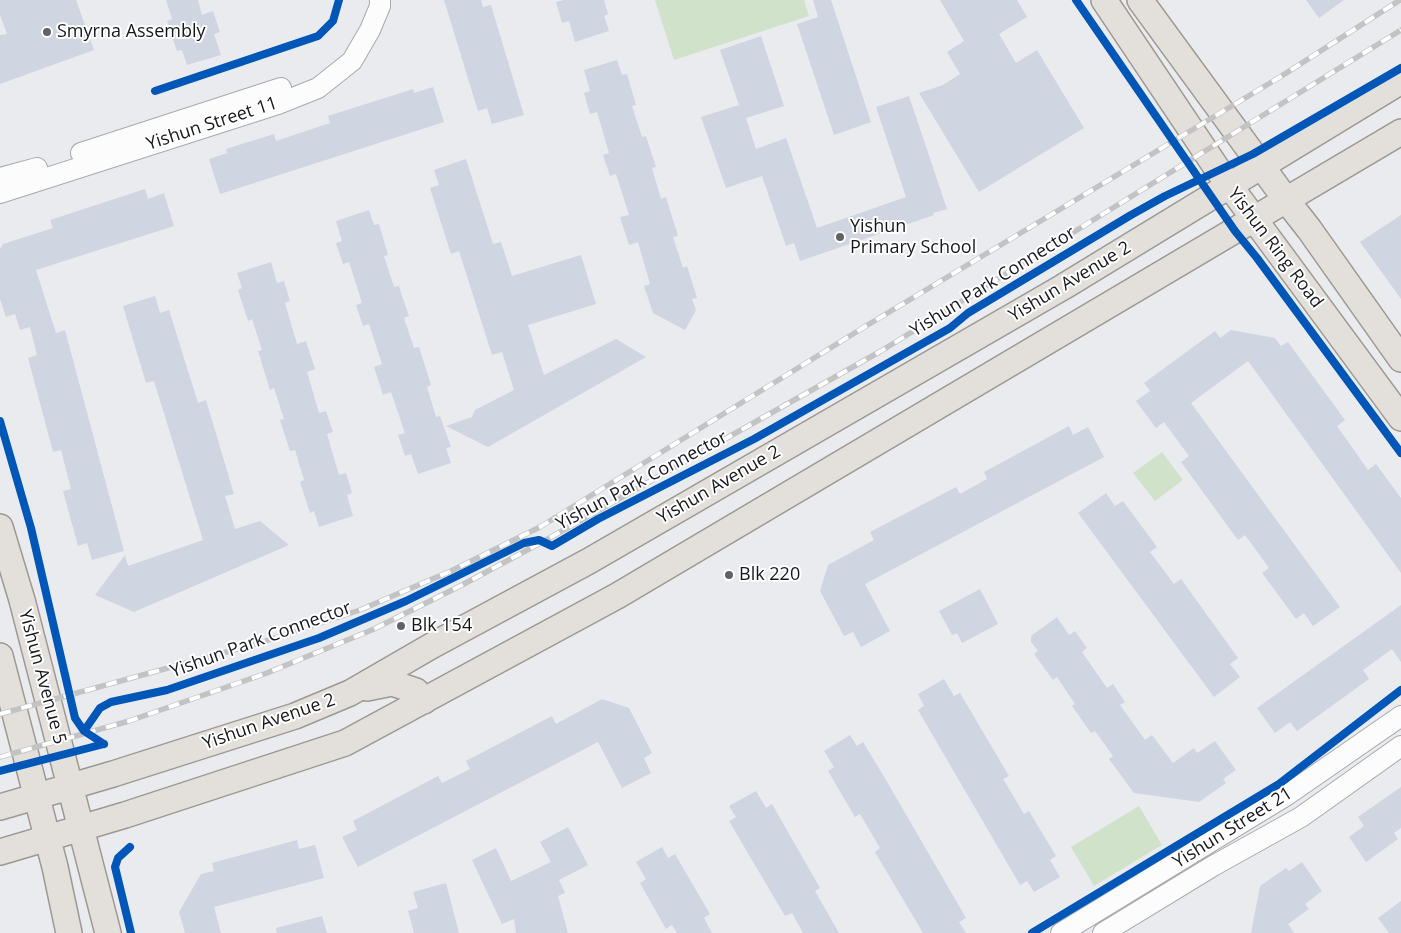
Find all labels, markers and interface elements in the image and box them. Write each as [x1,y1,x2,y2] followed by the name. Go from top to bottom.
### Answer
[57,21,206,43] place label: Smyrna Assembly
[41,26,53,38] marker: Smyrna Assembly
[144,93,280,155] street label: Yishun Street 11
[1223,184,1327,312] street label: Yishun Ring Road
[850,216,976,258] place label: Yishun Primary School
[906,222,1080,342] street label: Yishun Park Connector
[834,231,846,243] marker: Yishun Primary School
[1005,237,1135,327] street label: Yishun Avenue 2
[553,427,731,535] street label: Yishun Park Connector
[654,441,784,529] street label: Yishun Avenue 2
[739,564,800,586] place label: Blk 220
[723,569,735,581] marker: Blk 220
[168,597,354,683] street label: Yishun Park Connector
[14,607,70,747] street label: Yishun Avenue 5
[411,615,472,637] place label: Blk 154
[395,620,407,632] marker: Blk 154
[200,689,338,755] street label: Yishun Avenue 2
[1169,783,1297,873] street label: Yishun Street 21

